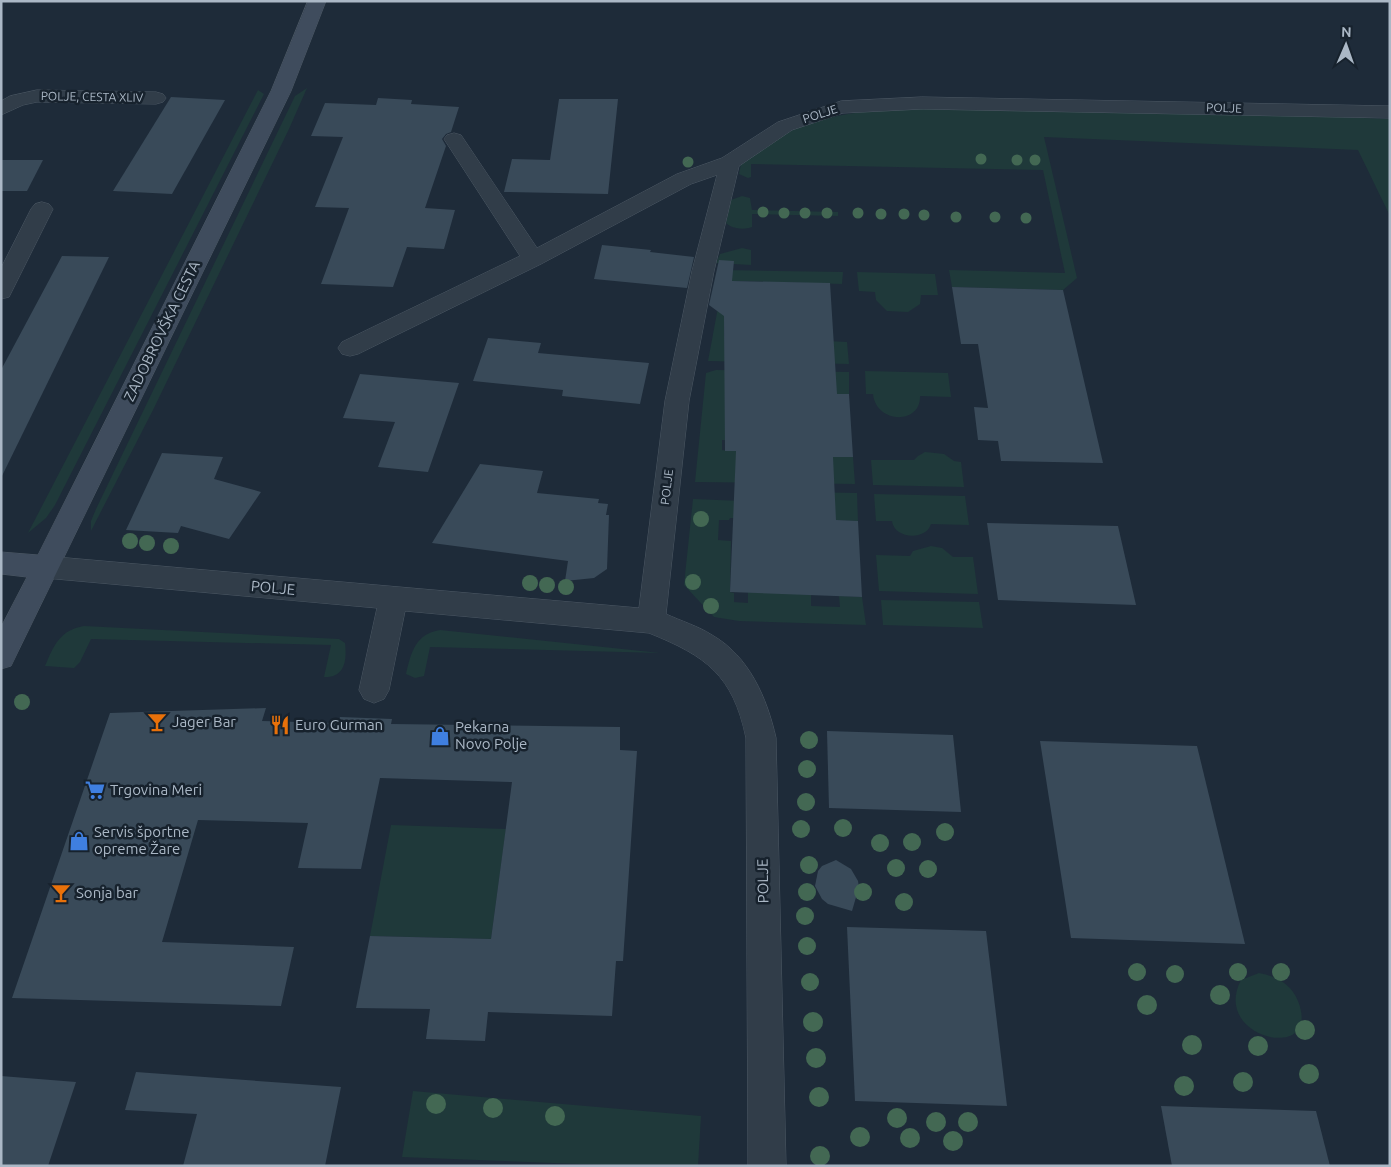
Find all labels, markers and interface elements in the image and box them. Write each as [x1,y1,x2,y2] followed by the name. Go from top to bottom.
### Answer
[1321,20,1371,70] north arrow
[1341,24,1352,40] text: N
[41,89,144,104] street label: POLJE, CESTA XLIV
[1206,100,1242,115] street label: POLJE
[801,102,839,125] street label: POLJE
[120,258,203,404] street label: ZADOBROVŠKA CESTA
[658,468,675,505] street label: POLJE
[250,577,296,598] street label: POLJE
[146,711,168,733] bar icon: Jager Bar
[172,713,236,730] place label: Jager Bar
[269,714,291,736] restaurant icon: Euro Gurman
[295,716,383,733] place label: Euro Gurman
[455,718,527,752] place label: Pekarna Novo Polje
[429,725,451,747] shop icon: Pekarna Novo Polje
[84,779,106,801] supermarket icon: Trgovina Meri
[110,781,202,798] place label: Trgovina Meri
[94,823,190,857] place label: Servis športne opreme Žare
[68,830,90,852] shop icon: Servis športne opreme Žare
[754,859,771,903] street label: POLJE
[50,882,72,904] bar icon: Sonja bar
[76,884,138,901] place label: Sonja bar

